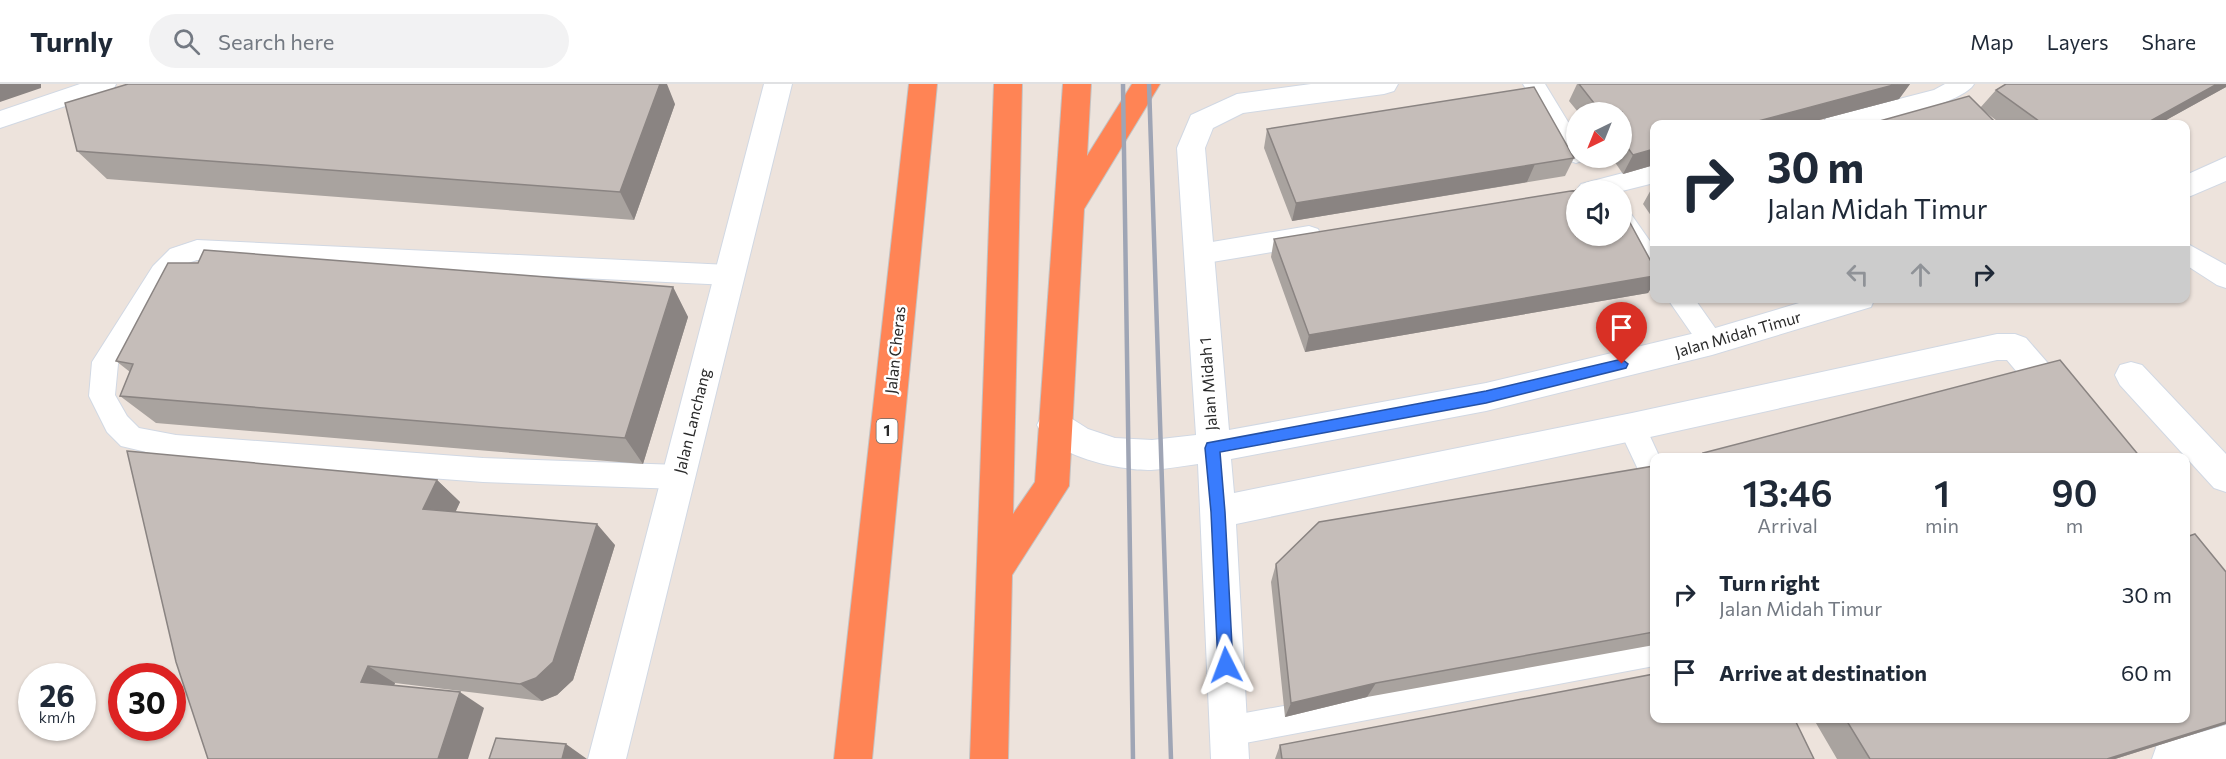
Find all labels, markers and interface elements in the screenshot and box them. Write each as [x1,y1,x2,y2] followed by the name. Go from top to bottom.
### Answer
[149,14,569,68] search box
[30,24,113,58] text: Turnly
[170,25,203,58] icon: search
[218,28,334,55] text: Search here
[1970,29,2014,54] text: Map
[2047,29,2109,54] text: Layers
[2142,29,2196,54] text: Share
[1566,102,1632,168] north arrow
[1566,102,1632,246] map controls
[1767,140,1864,192] text: 30 m
[1668,144,1746,222] icon: right
[1566,180,1632,246] button: sound
[1767,192,1987,225] text: Jalan Midah Timur
[1841,258,1874,291] icon: left
[1904,258,1937,291] icon: ahead
[1967,258,2000,291] icon: right
[1596,302,1647,364] pin
[880,305,909,395] street label: Jalan Cheras
[1672,306,1804,361] street label: Jalan Midah Timur
[1605,311,1638,344] icon: arrive
[1195,337,1220,431] street label: Jalan Midah 1
[669,366,714,475] street label: Jalan Lanchang
[876,419,898,443] road number: 1
[1743,470,1833,514] text: 13:46
[1934,470,1950,514] text: 1
[2052,470,2097,514] text: 90
[1757,513,1818,537] text: Arrival
[1925,513,1959,537] text: min
[2066,513,2083,537] text: m
[1719,569,1820,596] text: Turn right
[1668,578,1701,611] icon: right
[2122,581,2172,608] text: 30 m
[1719,596,1882,620] text: Jalan Midah Timur
[1194,633,1258,697] position arrow
[1668,656,1701,689] icon: arrive
[1719,659,1927,686] text: Arrive at destination
[2121,659,2172,686] text: 60 m
[108,663,186,741] speed limit sign: 30
[39,676,75,713] text: 26
[39,708,75,726] text: km/h

